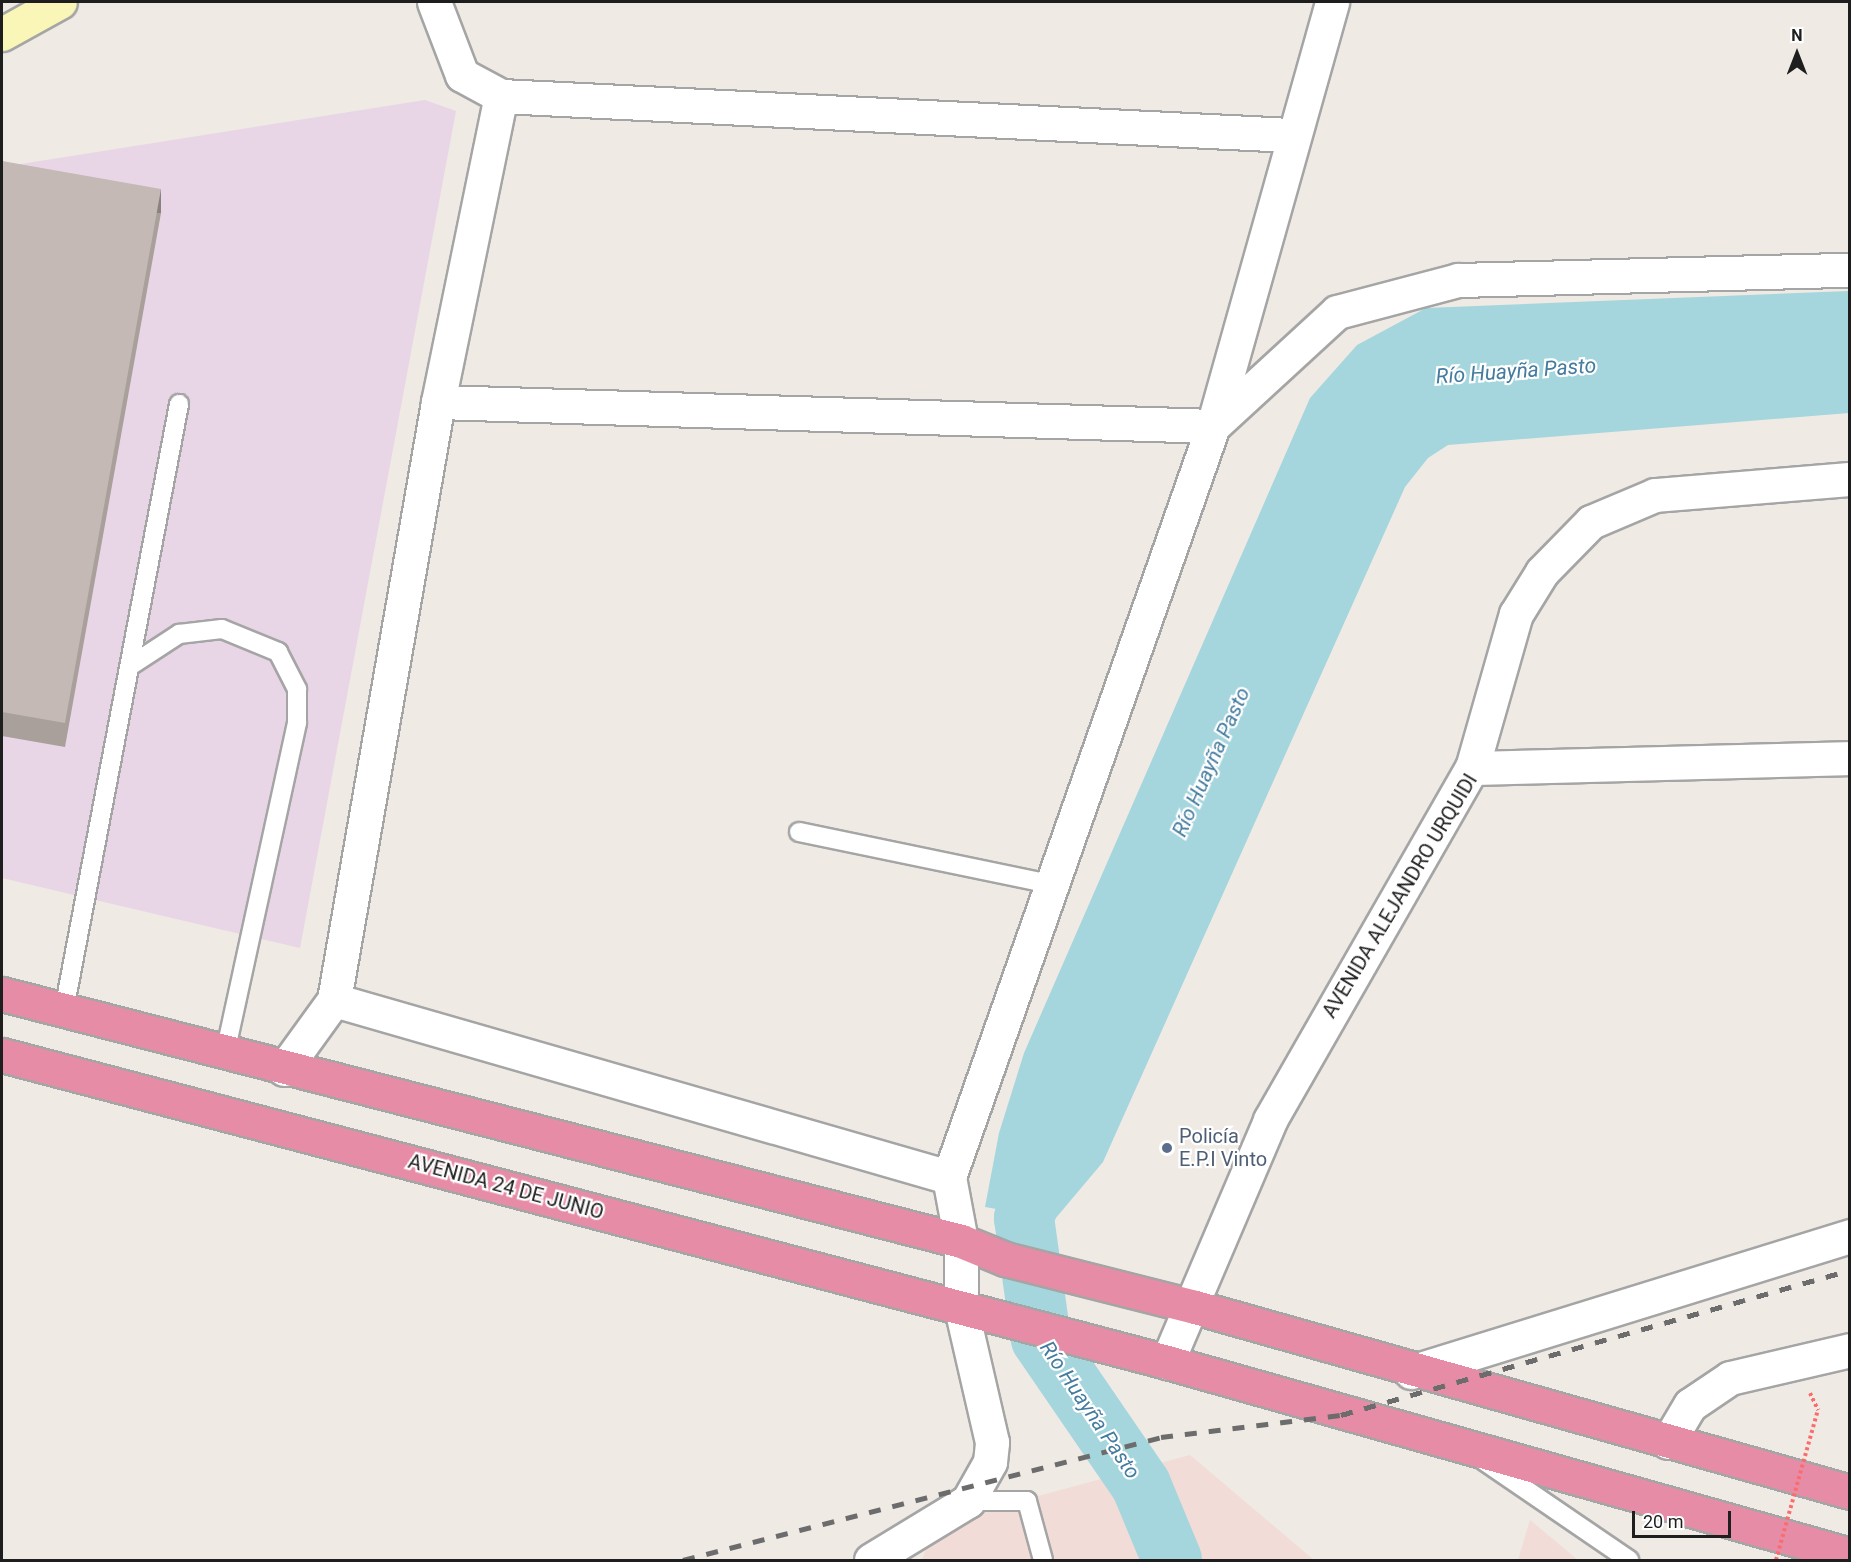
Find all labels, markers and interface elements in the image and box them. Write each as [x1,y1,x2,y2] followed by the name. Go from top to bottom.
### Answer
[1767,24,1827,84] north arrow
[1791,26,1803,45] text: N
[1435,353,1597,389] water label: Río Huayña Pasto
[1167,684,1255,840] water label: Río Huayña Pasto
[1317,770,1483,1022] street label: AVENIDA ALEJANDRO URQUIDI
[1179,1124,1267,1171] place label: Policía E.P.I Vinto
[1160,1141,1174,1155] marker: Policía E.P.I Vinto
[406,1149,606,1225] street label: AVENIDA 24 DE JUNIO
[1035,1336,1145,1484] water label: Río Huayña Pasto
[1635,1499,1734,1537] scale bar
[1643,1511,1683,1532] text: 20 m

